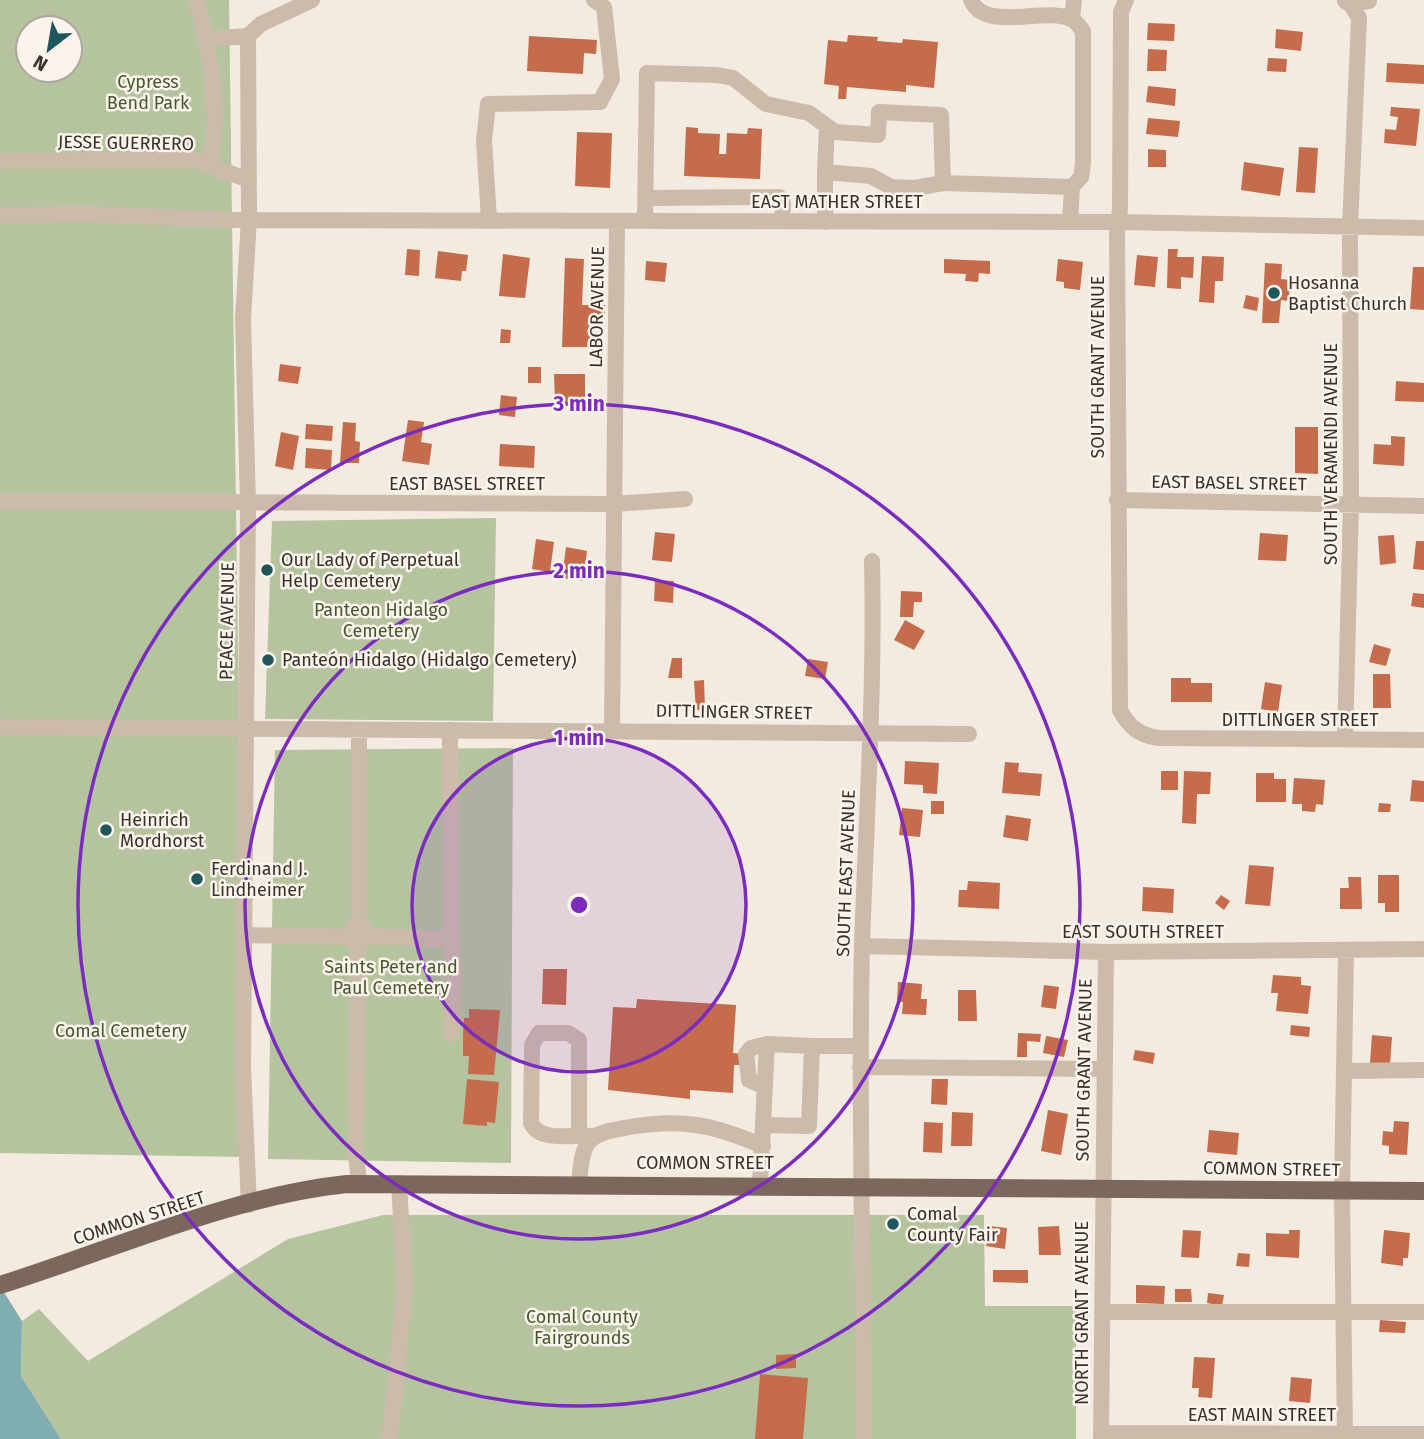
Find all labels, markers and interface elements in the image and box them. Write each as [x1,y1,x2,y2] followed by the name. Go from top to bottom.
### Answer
[14,14,84,84] north arrow
[29,50,52,76] text: N
[107,71,190,114] park label: Cypress Bend Park
[58,131,194,155] street label: JESSE GUERRERO
[751,191,924,213] street label: EAST MATHER STREET
[585,246,609,368] street label: LABOR AVENUE
[1288,272,1407,315] place label: Hosanna Baptist Church
[1087,276,1109,458] street label: SOUTH GRANT AVENUE
[1266,285,1282,301] marker: Hosanna Baptist Church
[1320,343,1342,565] street label: SOUTH VERAMENDI AVENUE
[552,391,605,417] text: 3 min
[1151,471,1308,495] street label: EAST BASEL STREET
[389,473,546,495] street label: EAST BASEL STREET
[281,549,459,592] place label: Our Lady of Perpetual Help Cemetery
[553,558,605,584] text: 2 min
[215,562,239,680] street label: PEACE AVENUE
[259,562,275,578] marker: Our Lady of Perpetual Help Cemetery
[314,599,448,642] park label: Panteon Hidalgo Cemetery
[282,649,577,671] place label: Panteón Hidalgo (Hidalgo Cemetery)
[260,652,276,668] marker: Panteón Hidalgo (Hidalgo Cemetery)
[655,700,813,724] street label: DITTLINGER STREET
[1222,709,1379,731] street label: DITTLINGER STREET
[554,725,604,751] text: 1 min
[832,789,860,957] street label: SOUTH EAST AVENUE
[120,809,205,852] place label: Heinrich Mordhorst
[98,822,114,838] marker: Heinrich Mordhorst
[211,858,308,901] place label: Ferdinand J. Lindheimer
[189,871,205,887] marker: Ferdinand J. Lindheimer
[567,893,591,917] centre of rings
[1062,921,1225,943] street label: EAST SOUTH STREET
[324,956,458,999] park label: Saints Peter and Paul Cemetery
[1071,978,1097,1162] street label: SOUTH GRANT AVENUE
[55,1020,187,1042] park label: Comal Cemetery
[636,1152,774,1174] street label: COMMON STREET
[1203,1157,1342,1181] street label: COMMON STREET
[70,1186,208,1250] street label: COMMON STREET
[907,1203,998,1246] place label: Comal County Fair
[885,1216,901,1232] marker: Comal County Fair
[1071,1221,1093,1405] street label: NORTH GRANT AVENUE
[526,1306,638,1349] park label: Comal County Fairgrounds
[1188,1404,1337,1426] street label: EAST MAIN STREET

